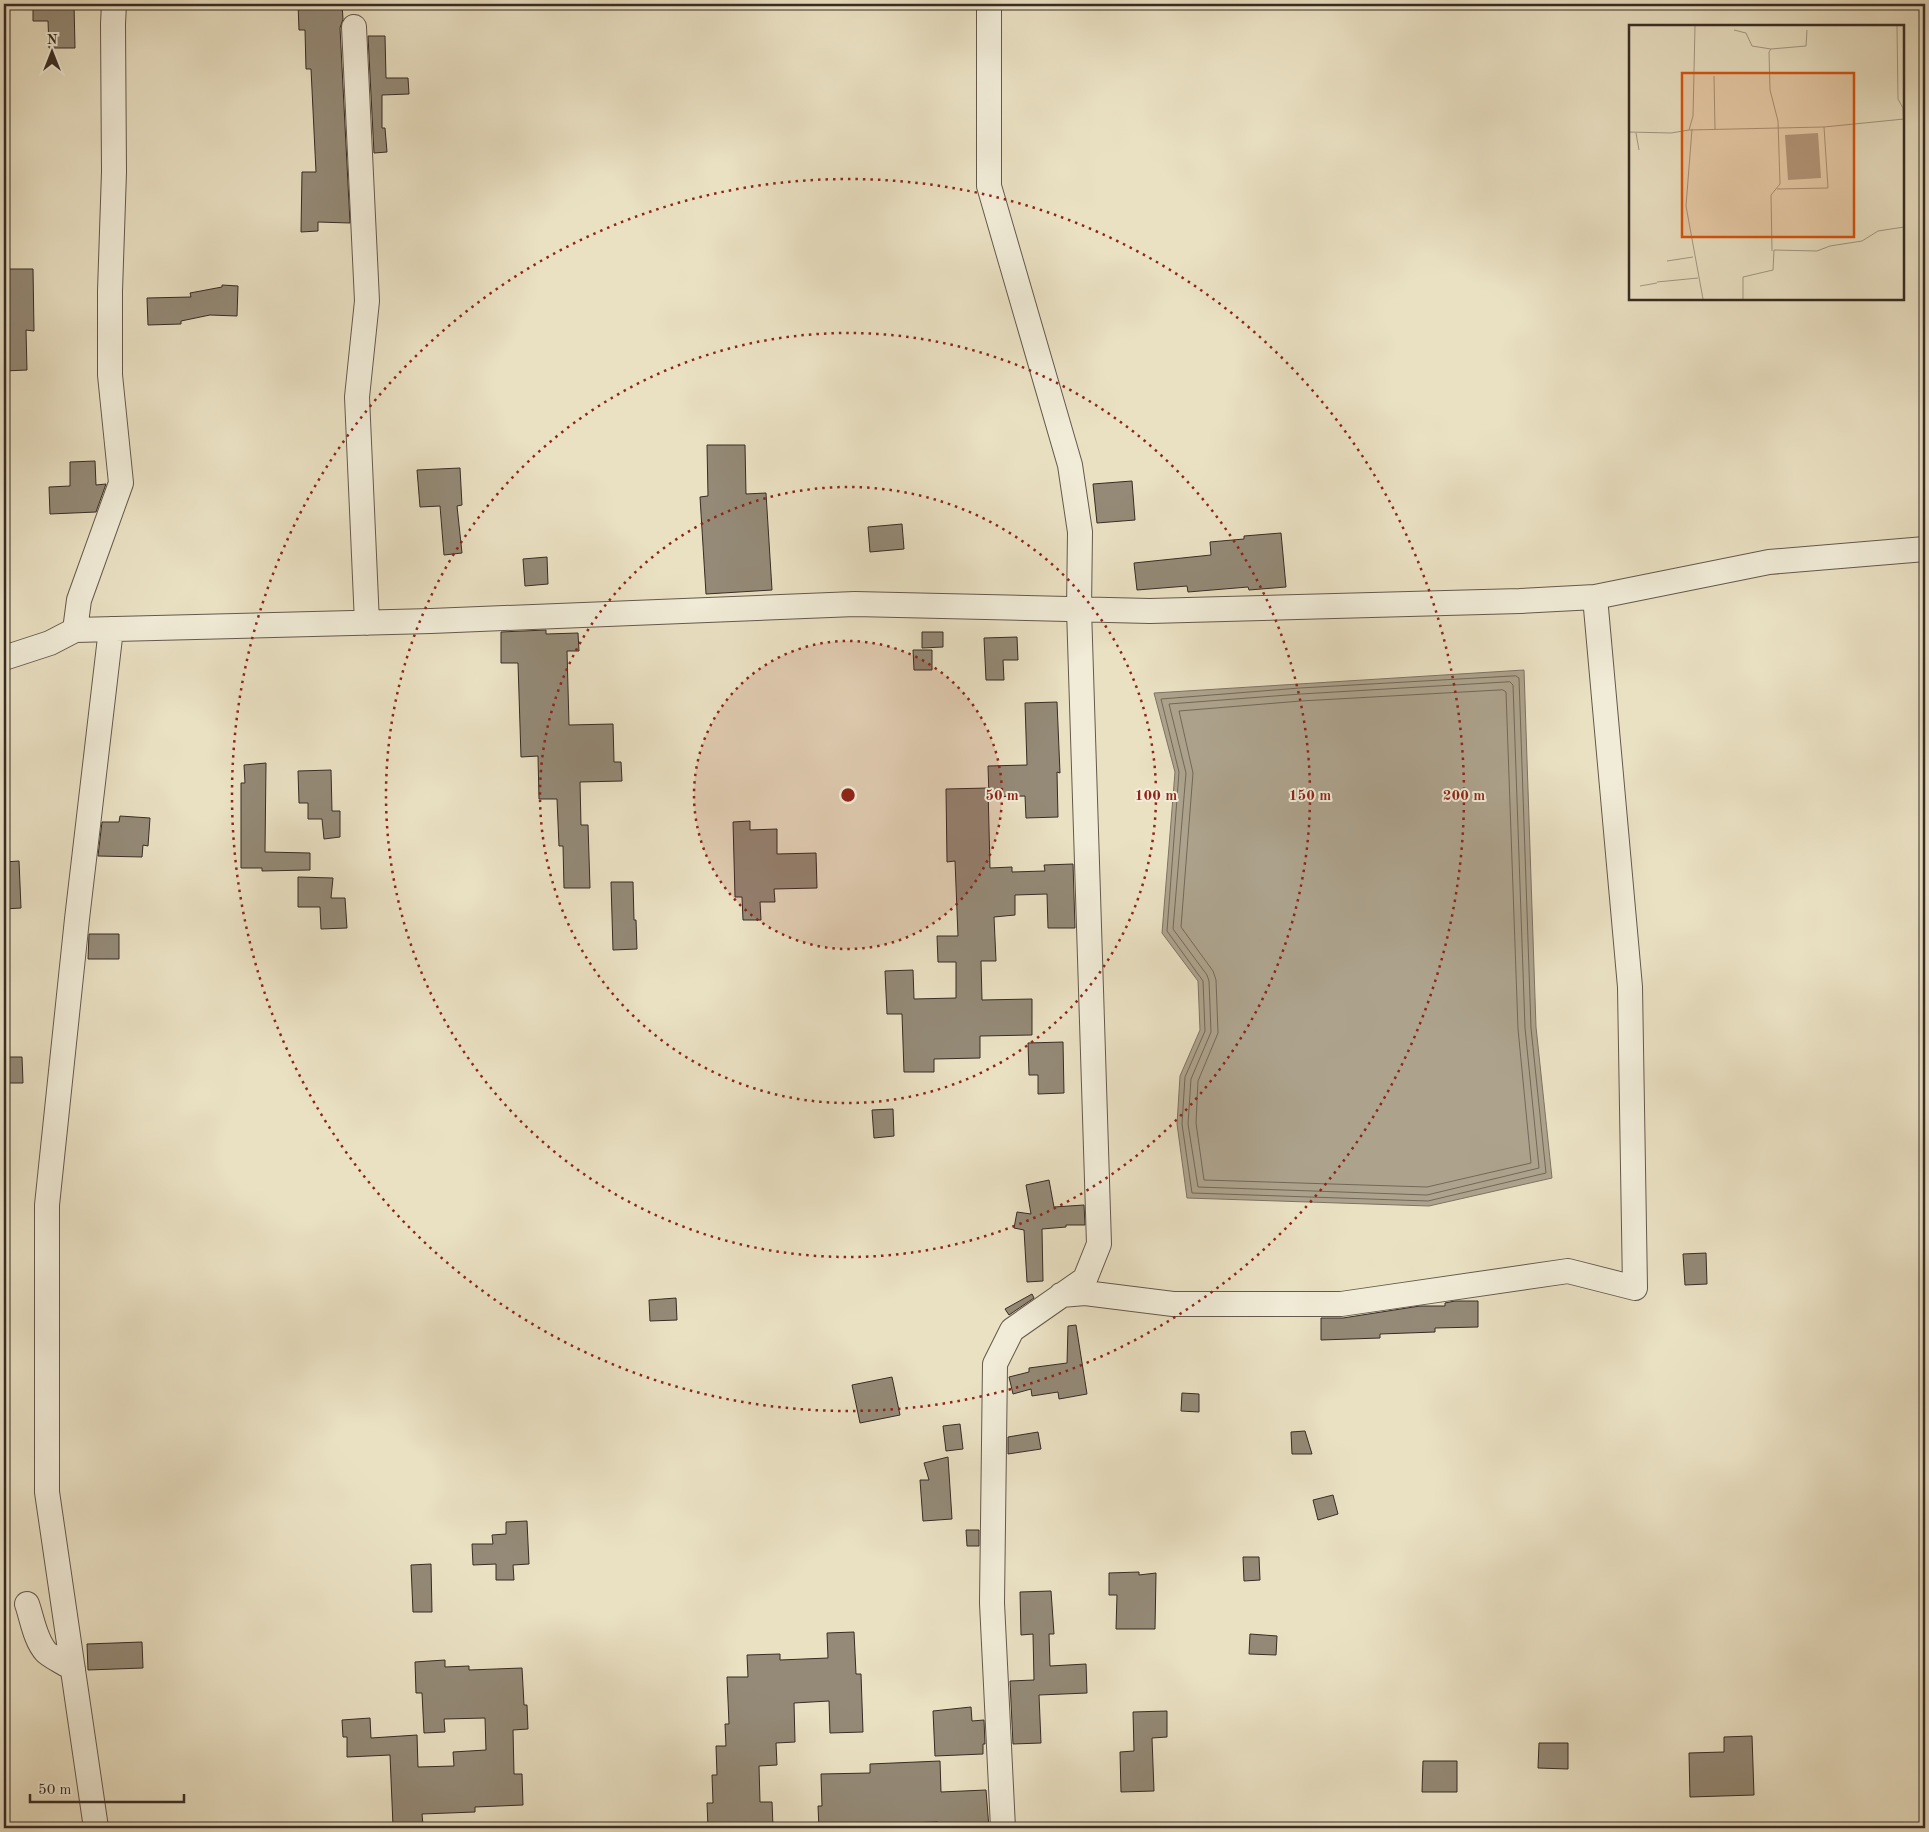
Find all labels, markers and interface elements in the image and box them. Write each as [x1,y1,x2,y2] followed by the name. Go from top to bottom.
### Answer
[1629,25,1904,300] inset map
[28,28,78,78] north arrow
[47,33,58,47] text: N
[839,786,857,804] centre of rings
[985,789,1019,804] text: 50 m
[1135,789,1177,804] text: 100 m
[1289,789,1331,804] text: 150 m
[1443,789,1485,804] text: 200 m
[30,1772,184,1804] scale bar
[38,1783,72,1798] text: 50 m

